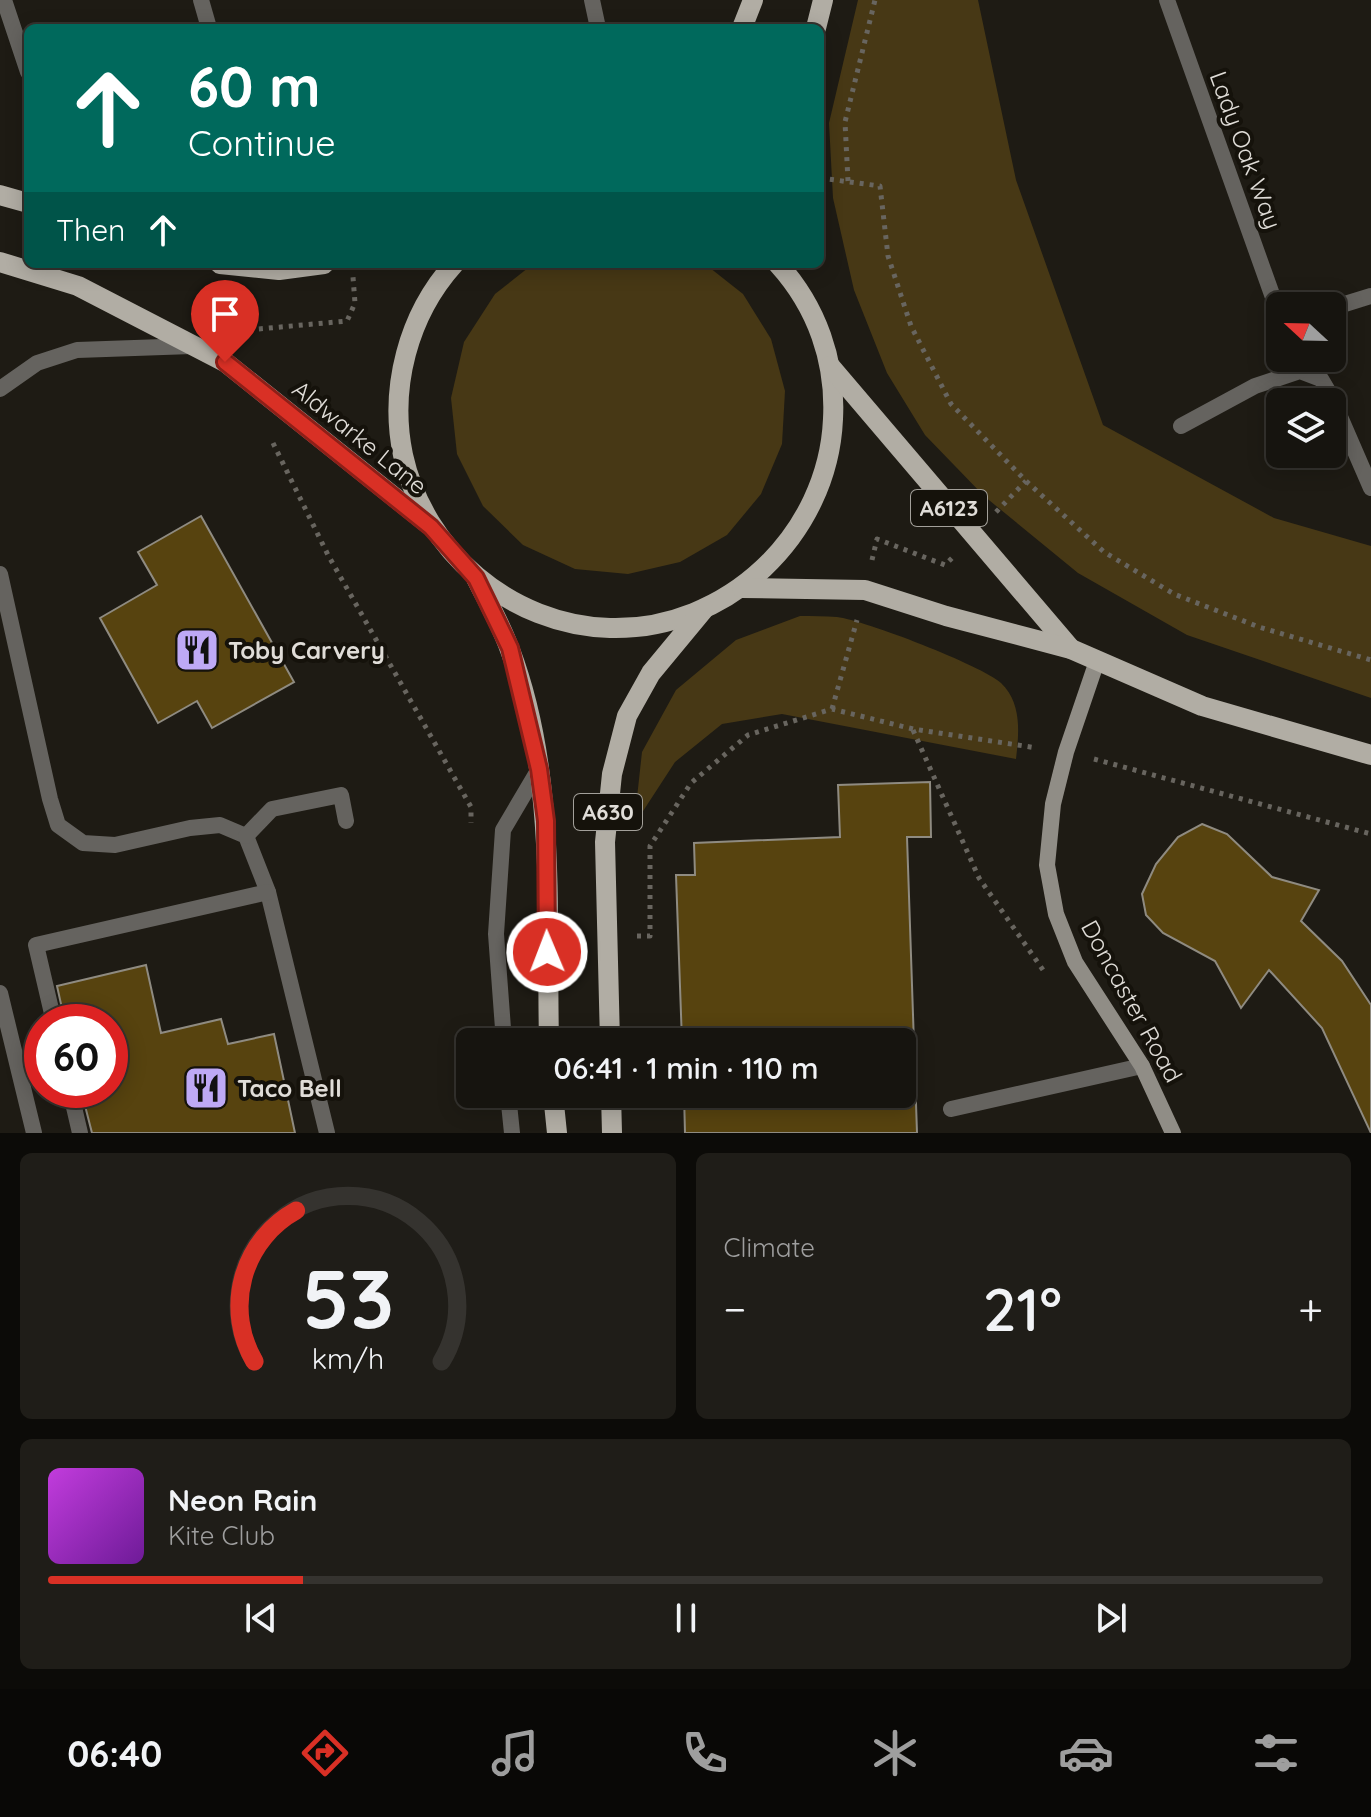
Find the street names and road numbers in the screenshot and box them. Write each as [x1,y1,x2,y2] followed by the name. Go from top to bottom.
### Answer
[1204,67,1288,233] street label: Lady Oak Way
[287,374,433,500] street label: Aldwarke Lane
[911,490,987,526] road number: A6123
[574,794,642,830] road number: A630
[1075,915,1189,1087] street label: Doncaster Road

